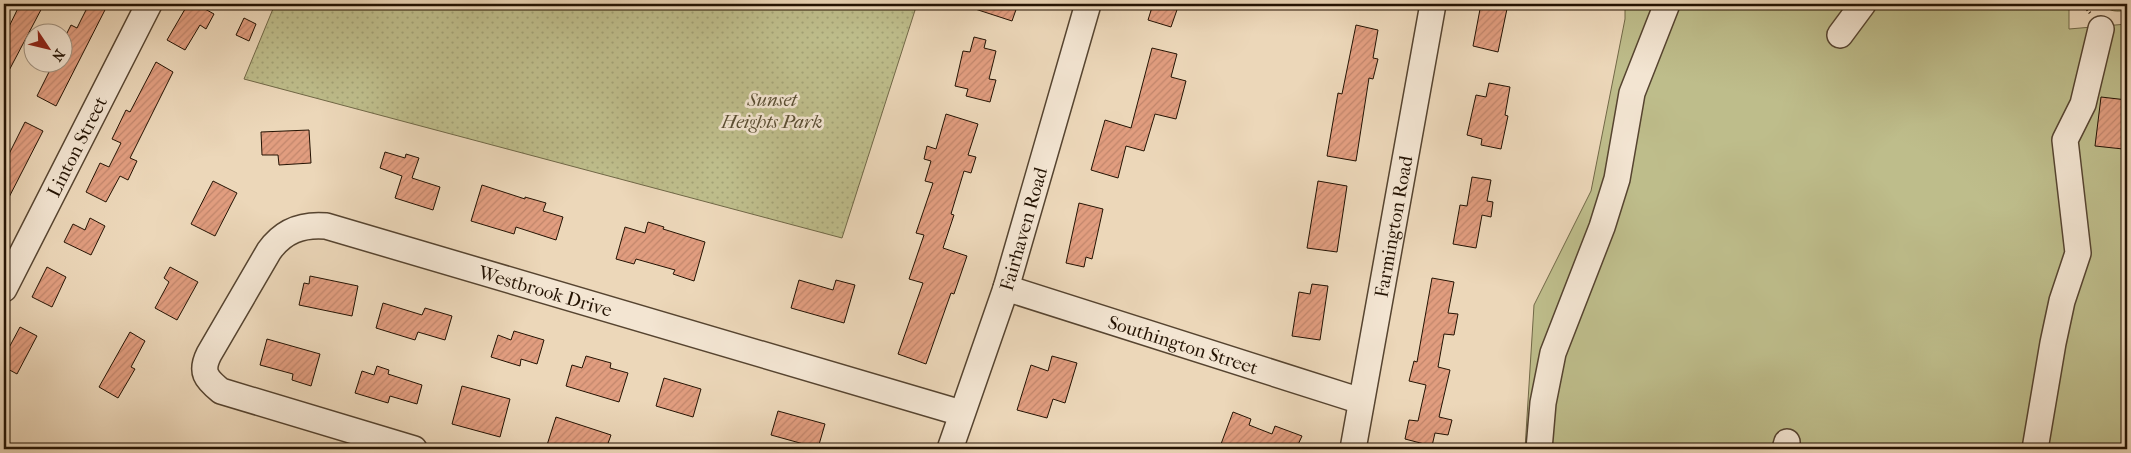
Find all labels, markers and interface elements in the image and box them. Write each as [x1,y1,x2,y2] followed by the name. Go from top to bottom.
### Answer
[22,22,72,72] north arrow
[48,46,68,65] text: N
[721,89,822,133] park label: Sunset Heights Park
[43,93,112,201] street label: Linton Street
[1370,153,1418,299] street label: Farmington Road
[996,164,1052,293] street label: Fairhaven Road
[475,261,614,322] street label: Westbrook Drive
[1105,311,1261,380] street label: Southington Street

